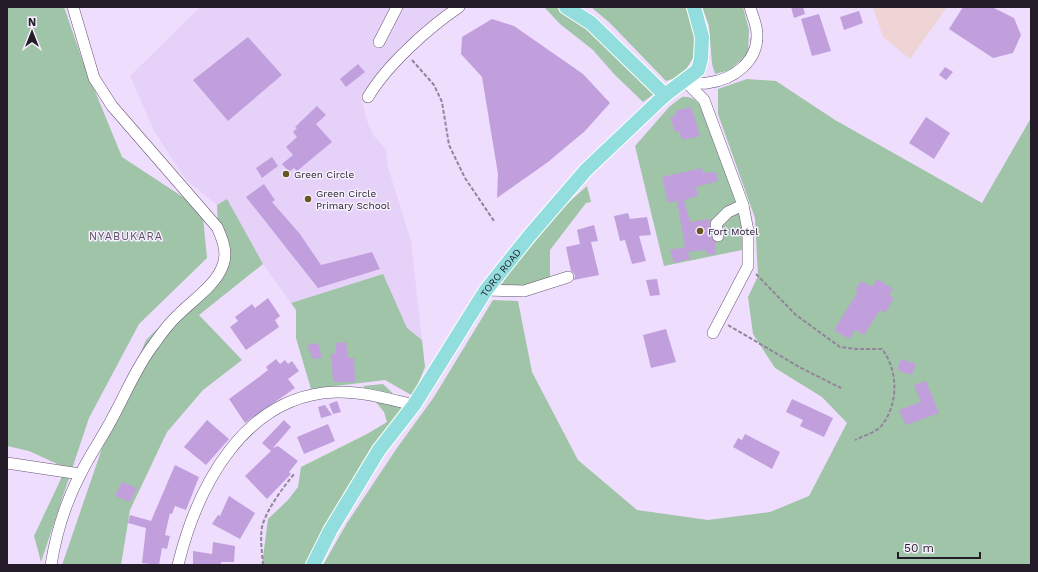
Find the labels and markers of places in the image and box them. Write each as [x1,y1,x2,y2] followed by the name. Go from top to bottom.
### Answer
[281,169,291,179] marker: Green Circle
[294,169,354,180] place label: Green Circle
[316,188,390,211] place label: Green Circle Primary School
[303,194,313,204] marker: Green Circle Primary School
[695,226,705,236] marker: Fort Motel
[708,226,758,237] place label: Fort Motel

